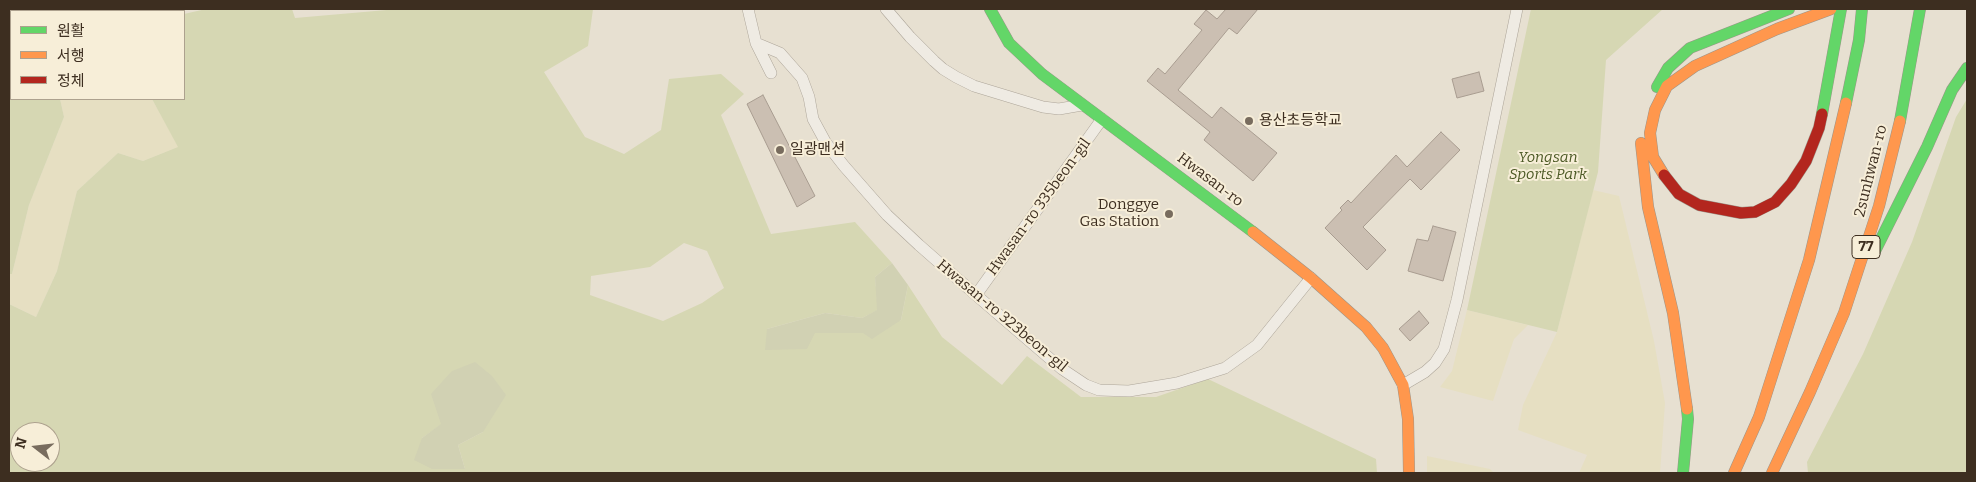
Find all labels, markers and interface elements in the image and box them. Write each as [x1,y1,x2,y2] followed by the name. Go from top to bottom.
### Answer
[10,10,185,100] legend
[57,22,85,40] text: 원활
[57,47,85,65] text: 서행
[57,72,85,90] text: 정체
[1259,112,1342,130] place label: 용산초등학교
[1243,115,1255,127] marker: 용산초등학교
[1851,123,1891,219] street label: 2sunhwan-ro
[983,135,1095,279] street label: Hwasan-ro 335beon-gil
[790,141,845,159] place label: 일광맨션
[774,144,786,156] marker: 일광맨션
[1173,149,1247,211] street label: Hwasan-ro
[1509,149,1587,184] park label: Yongsan Sports Park
[1079,196,1159,231] place label: Donggye Gas Station
[1163,208,1175,220] marker: Donggye Gas Station
[1852,236,1880,258] road number: 77
[933,256,1071,376] street label: Hwasan-ro 323beon-gil
[10,422,60,472] north arrow
[11,435,31,451] text: N

